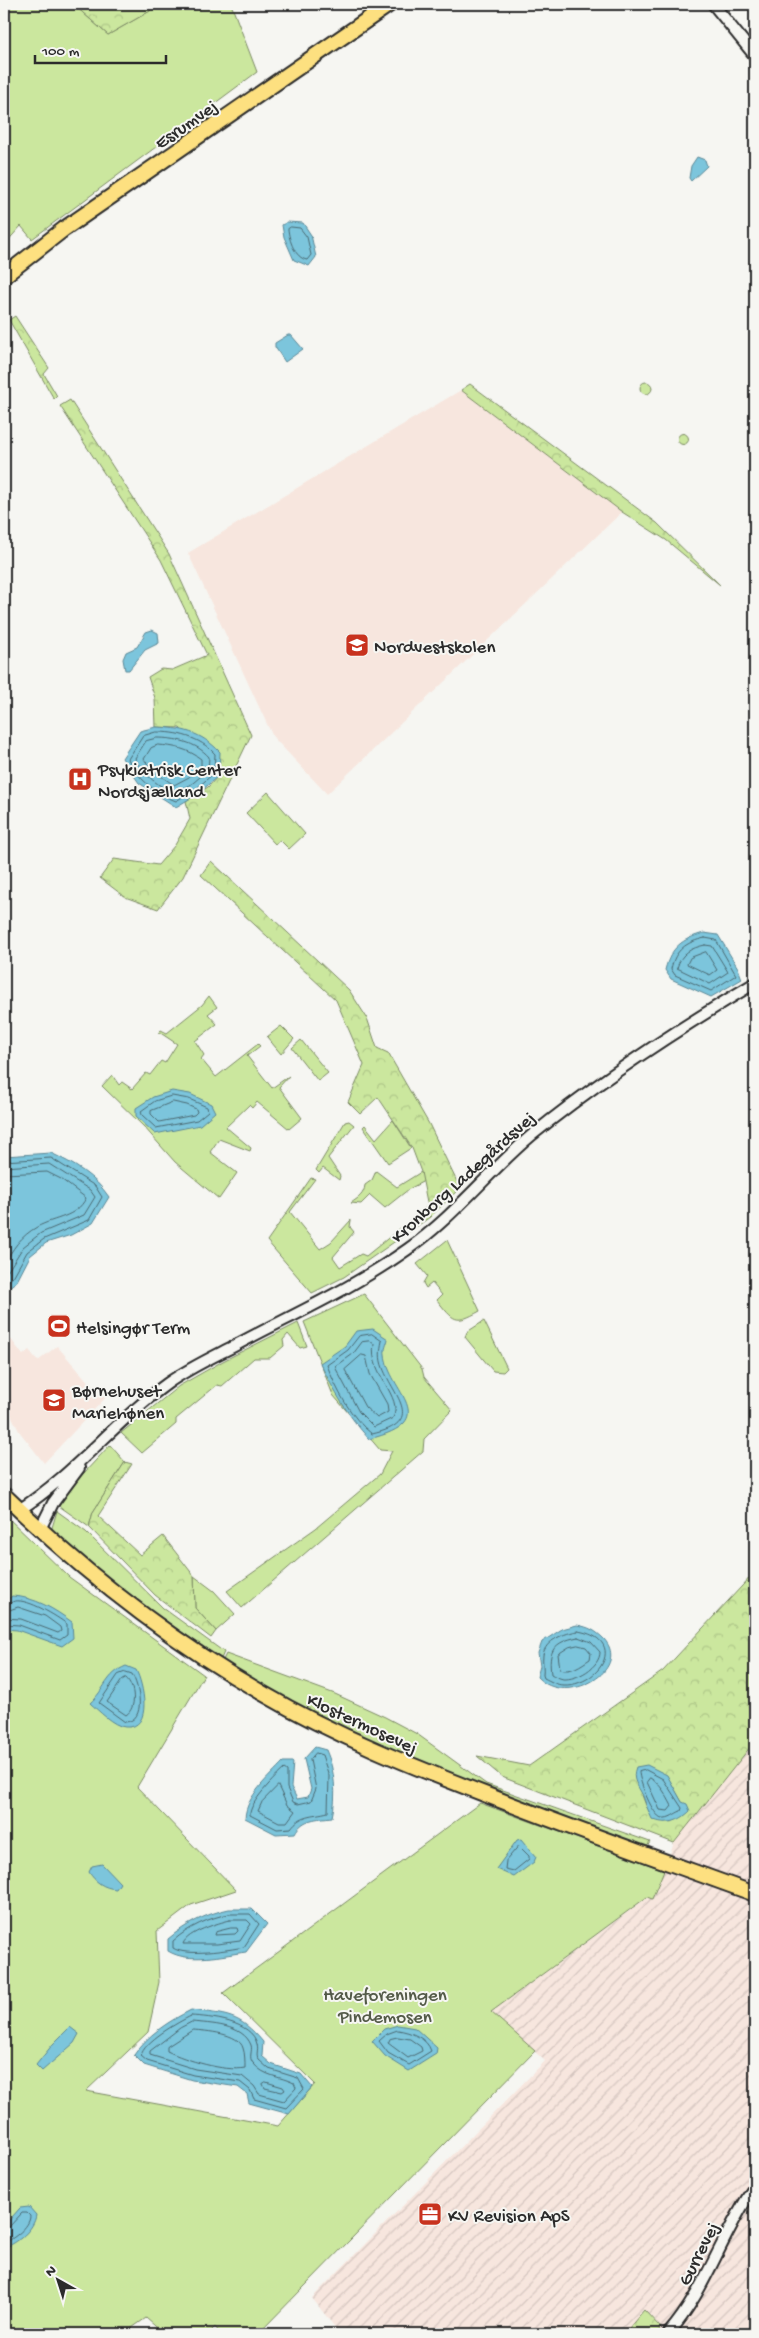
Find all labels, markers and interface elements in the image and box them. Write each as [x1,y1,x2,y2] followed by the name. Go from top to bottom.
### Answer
[35,32,166,64] scale bar
[41,43,80,61] text: 100 m
[151,96,223,156] street label: Esrumvej
[344,632,370,658] school or university icon: Nordvestskolen
[374,637,495,660] place label: Nordvestskolen
[97,760,242,805] place label: Psykiatrisk Center Nordsjælland
[67,766,93,792] hospital icon: Psykiatrisk Center Nordsjælland
[387,1108,541,1250] street label: Kronborg Ladegårdsvej
[46,1313,72,1339] sports icon: Helsingør Term
[76,1318,191,1341] place label: Helsingør Term
[71,1381,164,1426] place label: Børnehuset Mariehønen
[41,1387,67,1413] school or university icon: Børnehuset Mariehønen
[302,1689,421,1761] street label: Klostermosevej
[323,1985,447,2030] park label: Haveforeningen Pindemosen
[417,2201,443,2227] office icon: KV Revision ApS
[448,2206,570,2229] place label: KV Revision ApS
[674,2219,726,2290] street label: Gurrevej
[32,2256,82,2306] north arrow
[42,2262,60,2281] text: N

